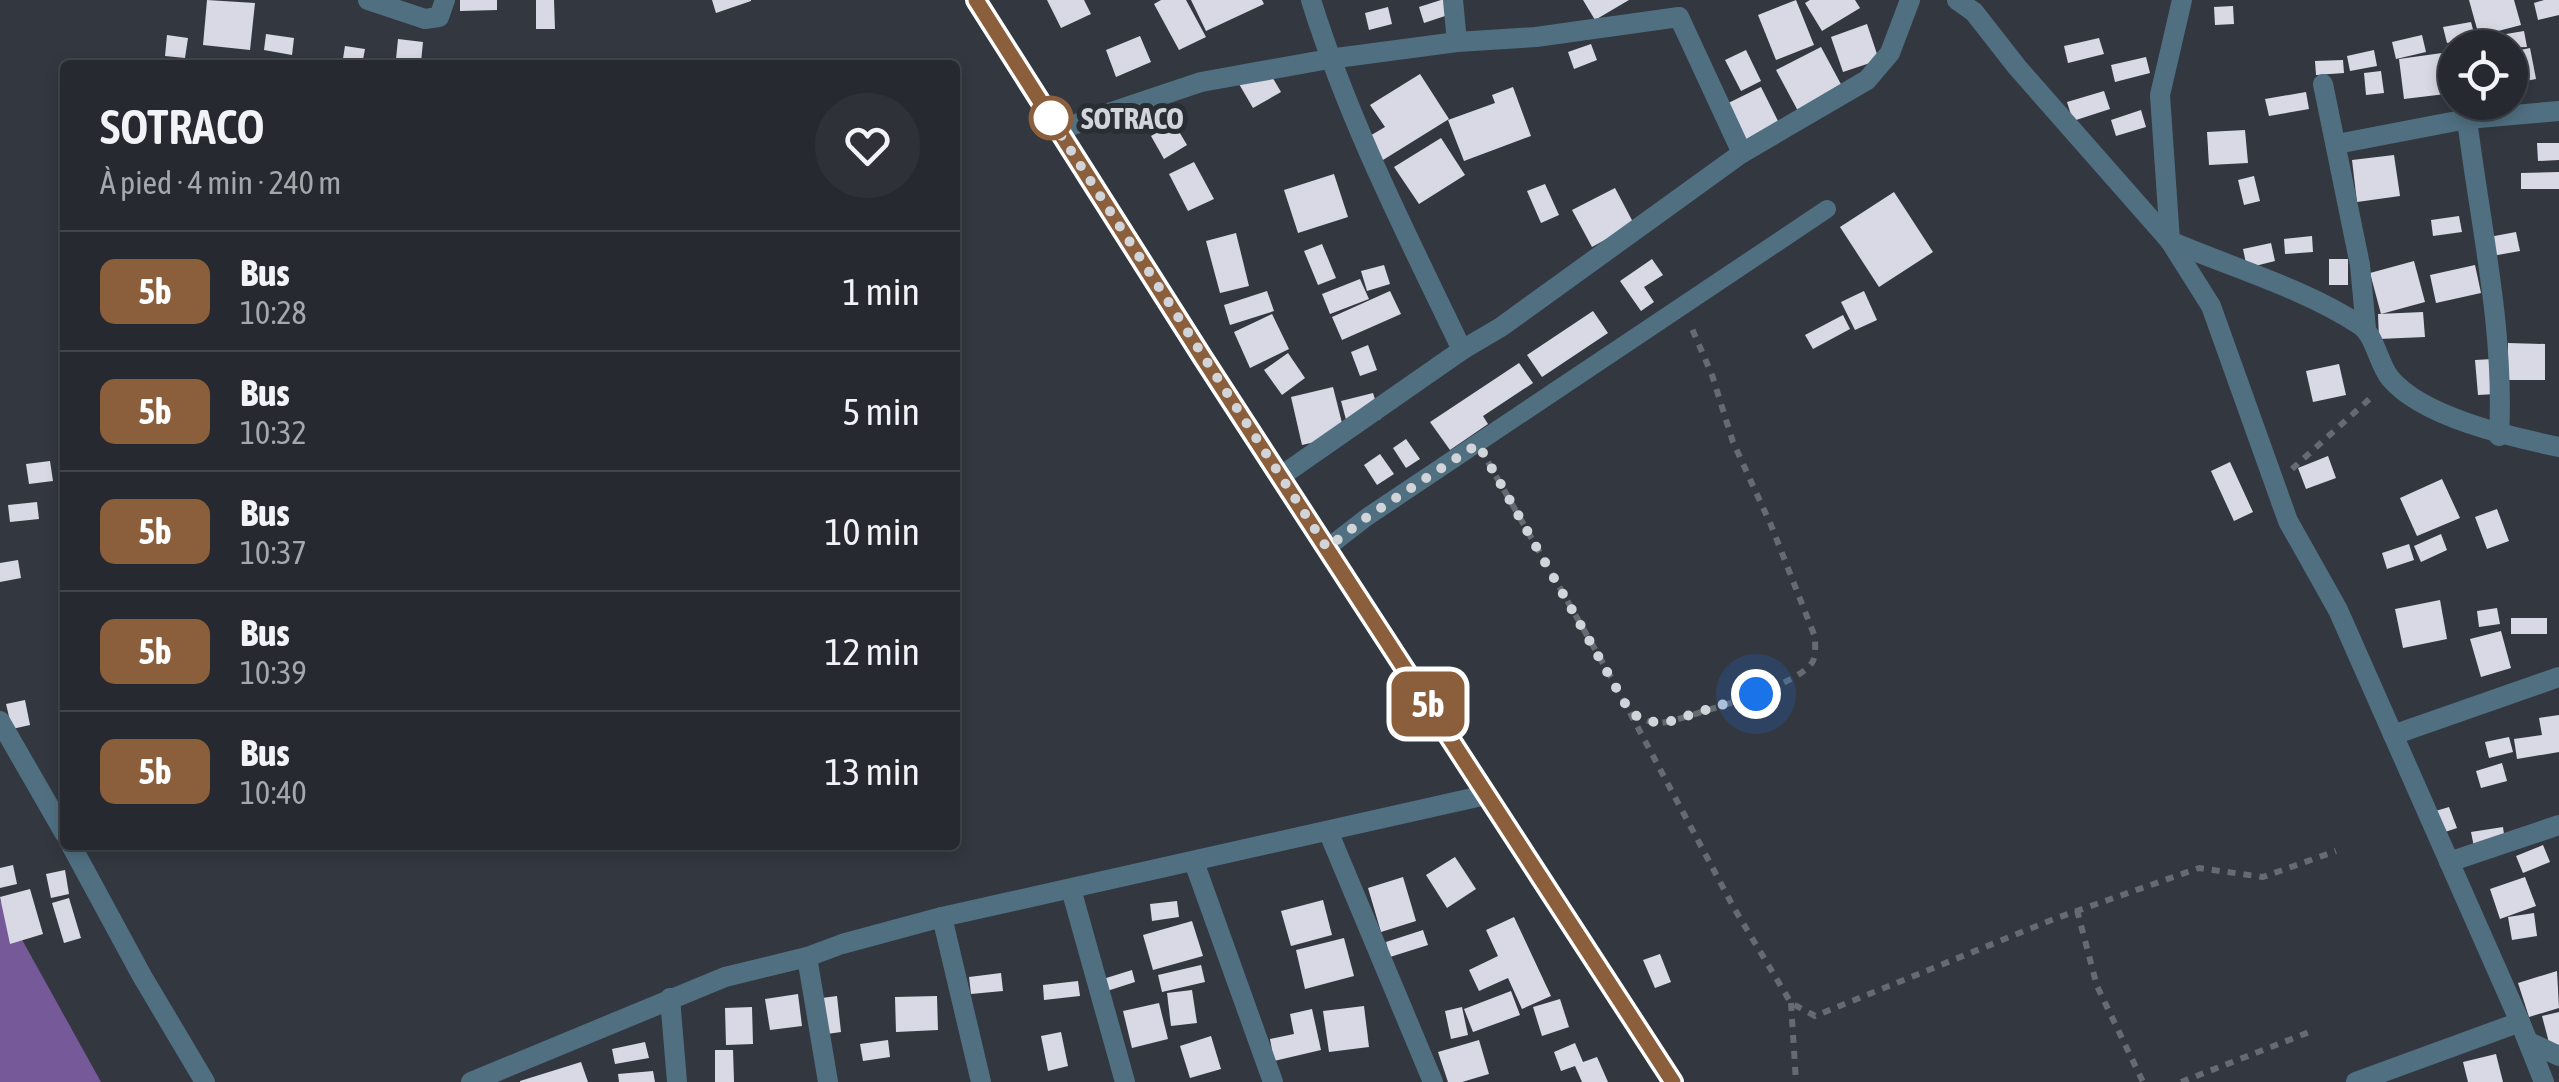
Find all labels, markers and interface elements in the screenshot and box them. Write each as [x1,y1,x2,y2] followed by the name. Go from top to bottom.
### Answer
[2438,30,2528,120] map controls
[2438,30,2528,120] button: locate
[815,93,920,198] button: heart
[1030,97,1072,139] marker: SOTRACO
[100,99,265,154] text: SOTRACO
[1081,101,1184,135] place label: SOTRACO
[100,164,341,201] text: À pied · 4 min · 240 m
[240,251,290,294] text: Bus
[842,270,920,313] text: 1 min
[138,271,172,311] text: 5b
[240,294,307,331] text: 10:28
[240,371,290,414] text: Bus
[842,390,920,433] text: 5 min
[138,391,172,431] text: 5b
[240,414,307,451] text: 10:32
[240,491,290,534] text: Bus
[825,510,920,553] text: 10 min
[138,511,172,551] text: 5b
[240,534,307,571] text: 10:37
[240,611,290,654] text: Bus
[825,630,920,673] text: 12 min
[138,631,172,671] text: 5b
[240,654,307,691] text: 10:39
[1731,669,1781,719] your location
[1383,672,1473,736] line badge: 5b
[1411,684,1445,724] text: 5b
[240,731,290,774] text: Bus
[825,750,920,793] text: 13 min
[138,751,172,791] text: 5b
[240,774,307,811] text: 10:40

